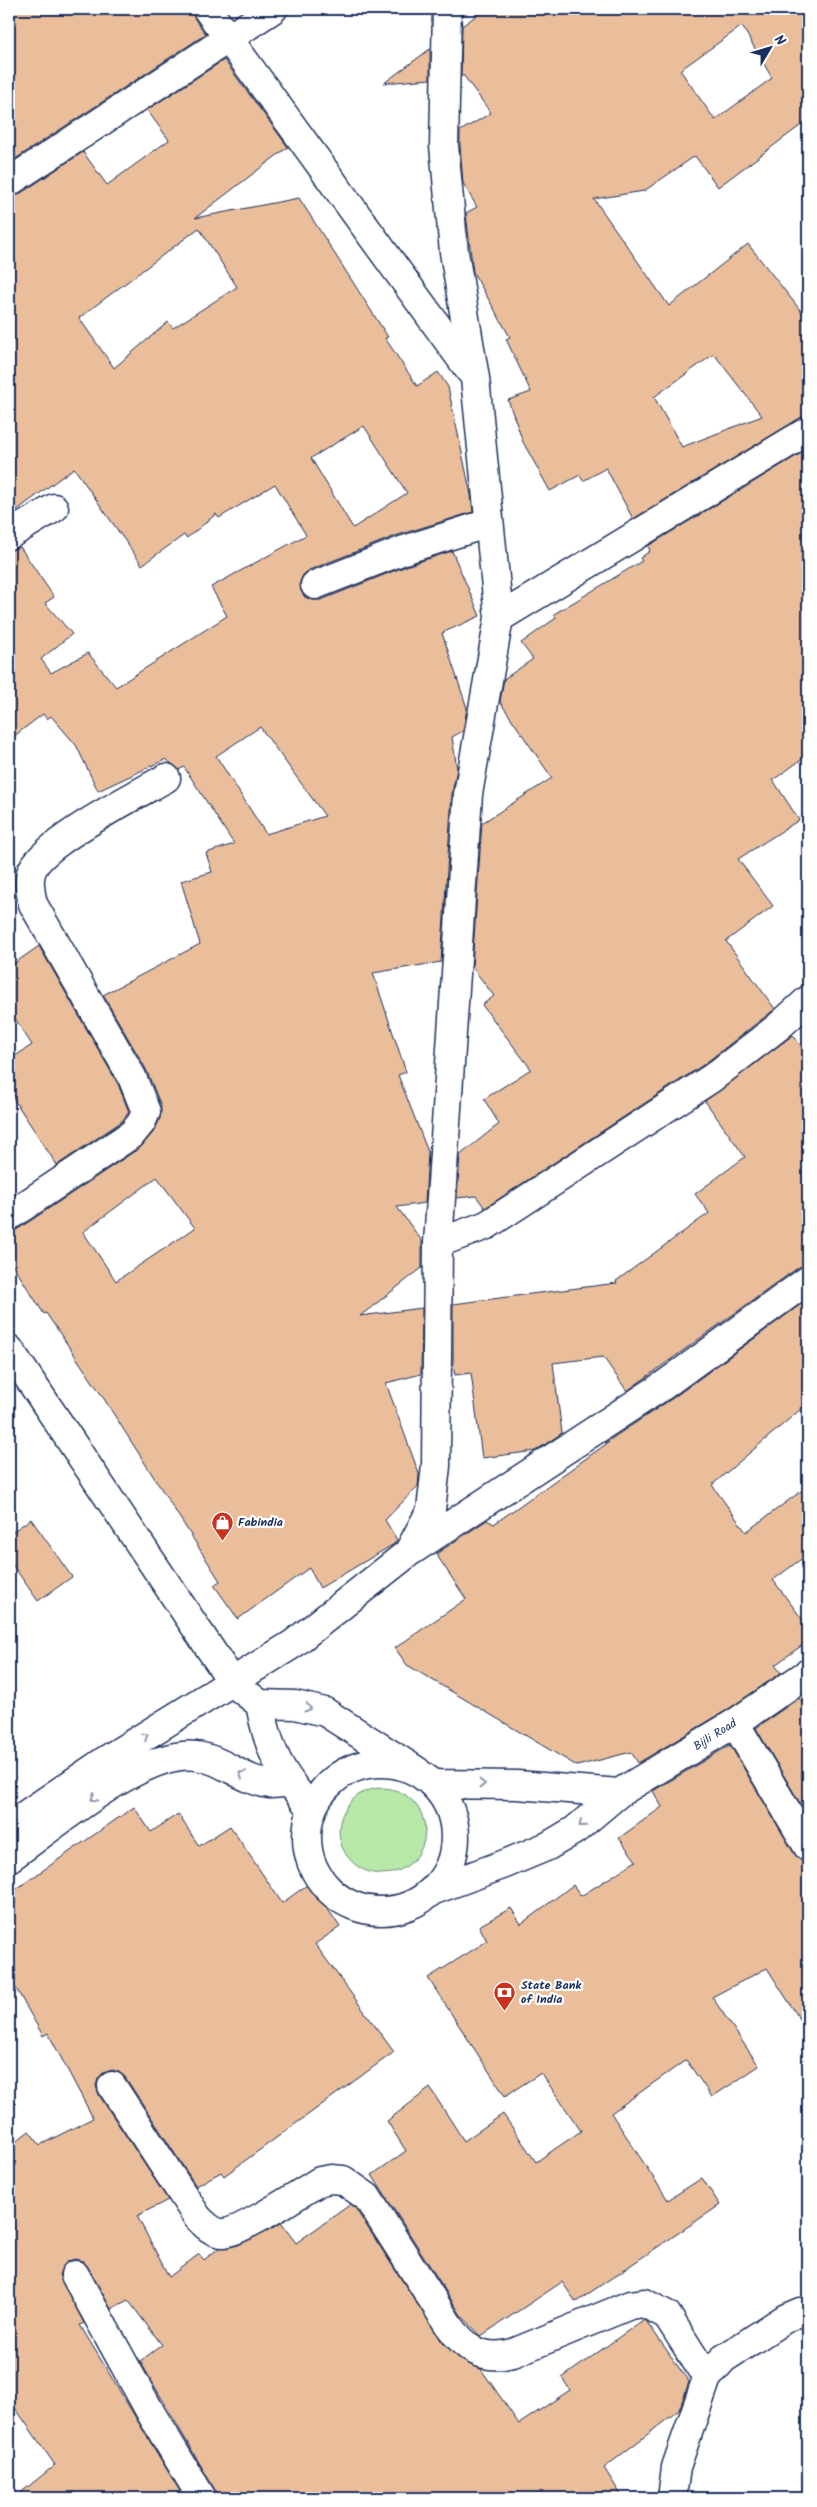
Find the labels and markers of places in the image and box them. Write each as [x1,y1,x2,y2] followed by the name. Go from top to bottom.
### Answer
[210,1510,234,1541] shop icon: Fabindia
[238,1513,283,1532] place label: Fabindia
[521,1976,582,2009] place label: State Bank of India
[493,1980,517,2011] bank icon: State Bank of India

